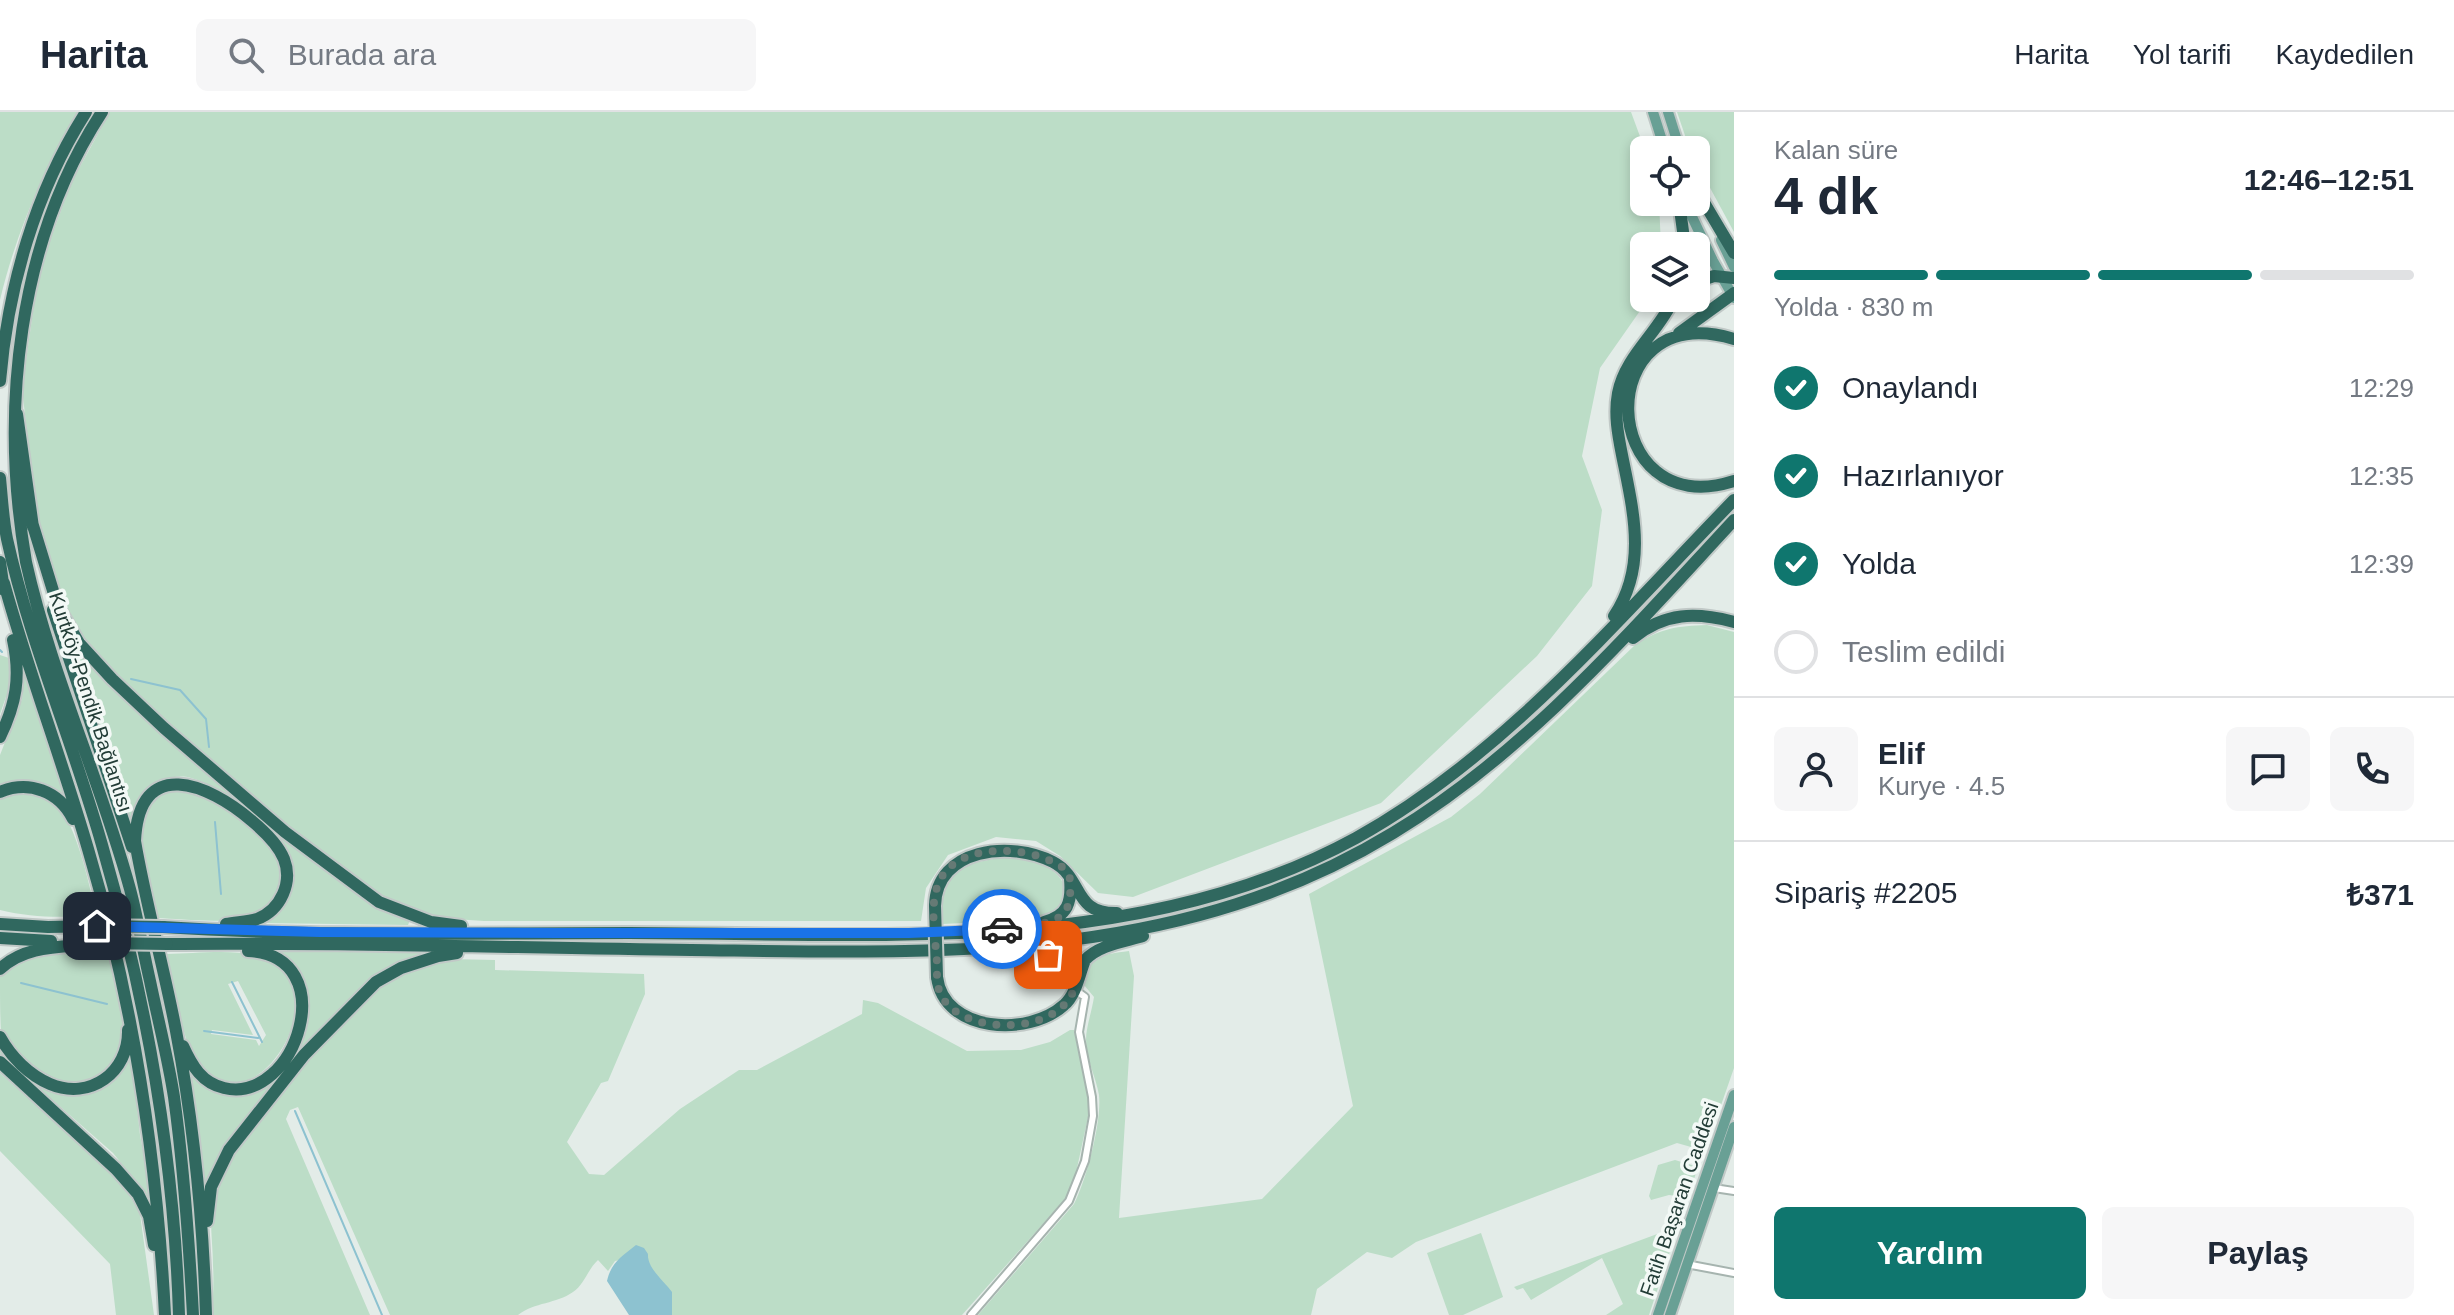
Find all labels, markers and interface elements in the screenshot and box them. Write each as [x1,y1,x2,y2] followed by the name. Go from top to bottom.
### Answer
[196,19,756,91] search box
[224,33,268,77] icon: search
[40,34,148,76] text: Harita
[288,38,436,71] text: Burada ara
[2014,39,2089,70] text: Harita
[2133,39,2231,70] text: Yol tarifi
[2275,39,2414,70] text: Kaydedilen
[1774,135,1898,165] text: Kalan süre
[1630,136,1710,312] map controls
[1630,136,1710,216] button: locate
[2244,163,2414,196] text: 12:46–12:51
[1774,167,1878,225] text: 4 dk
[1630,232,1710,312] button: layers
[1774,292,1933,322] text: Yolda · 830 m
[1774,366,1818,410] icon: check
[1842,371,1979,404] text: Onaylandı
[2349,373,2414,403] text: 12:29
[1774,454,1818,498] icon: check
[1842,459,2004,492] text: Hazırlanıyor
[2349,461,2414,491] text: 12:35
[1774,542,1818,586] icon: check
[1842,547,1916,580] text: Yolda
[2349,549,2414,579] text: 12:39
[45,589,137,815] street label: Kurtköy-Pendik Bağlantısı
[1842,635,2005,668] text: Teslim edildi
[1774,727,1858,811] button: person
[2226,727,2310,811] button: chat
[2330,727,2414,811] button: phone
[1878,737,1925,770] text: Elif
[1878,771,2005,801] text: Kurye · 4.5
[1774,876,1957,909] text: Sipariş #2205
[2347,878,2414,911] text: ₺371
[962,889,1042,969] courier
[63,892,131,960] pin
[75,904,119,948] icon: home
[980,907,1024,951] icon: car
[1014,921,1082,989] pin
[1026,933,1070,977] icon: bag
[1635,1099,1723,1299] street label: Fatih Başaran Caddesi
[1774,1207,2086,1299] button: Yardım
[2102,1207,2414,1299] button: Paylaş

